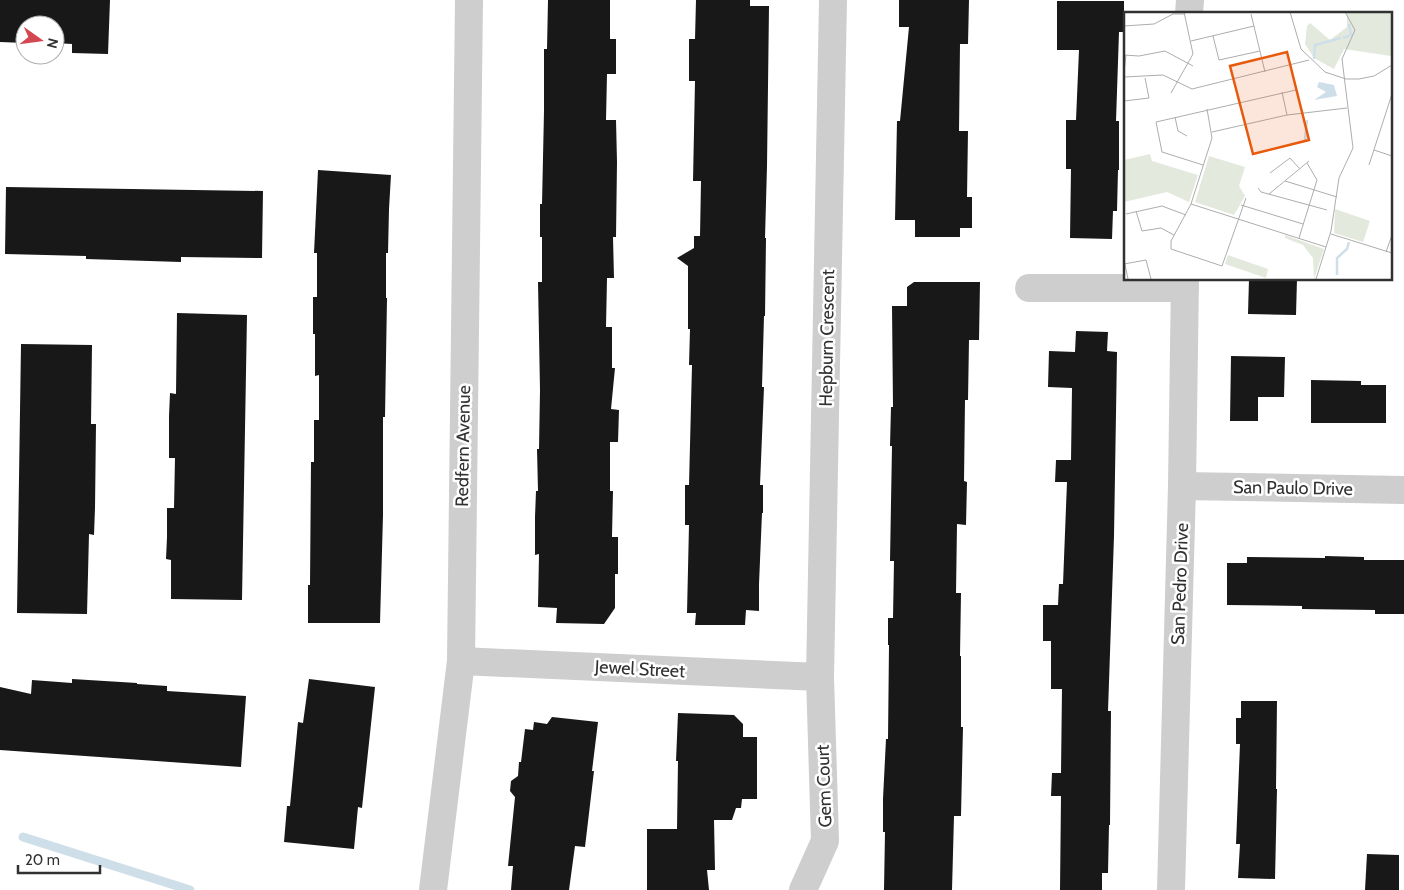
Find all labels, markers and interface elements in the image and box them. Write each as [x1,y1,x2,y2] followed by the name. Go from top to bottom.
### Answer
[1124,12,1392,280] inset map
[15,15,65,65] north arrow
[43,36,63,50] text: N
[815,269,839,407] street label: Hepburn Crescent
[451,385,475,507] street label: Redfern Avenue
[1233,476,1353,500] street label: San Paulo Drive
[1167,522,1193,646] street label: San Pedro Drive
[593,656,686,682] street label: Jewel Street
[812,744,836,828] street label: Gem Court
[18,842,100,874] scale bar
[25,851,60,869] text: 20 m

